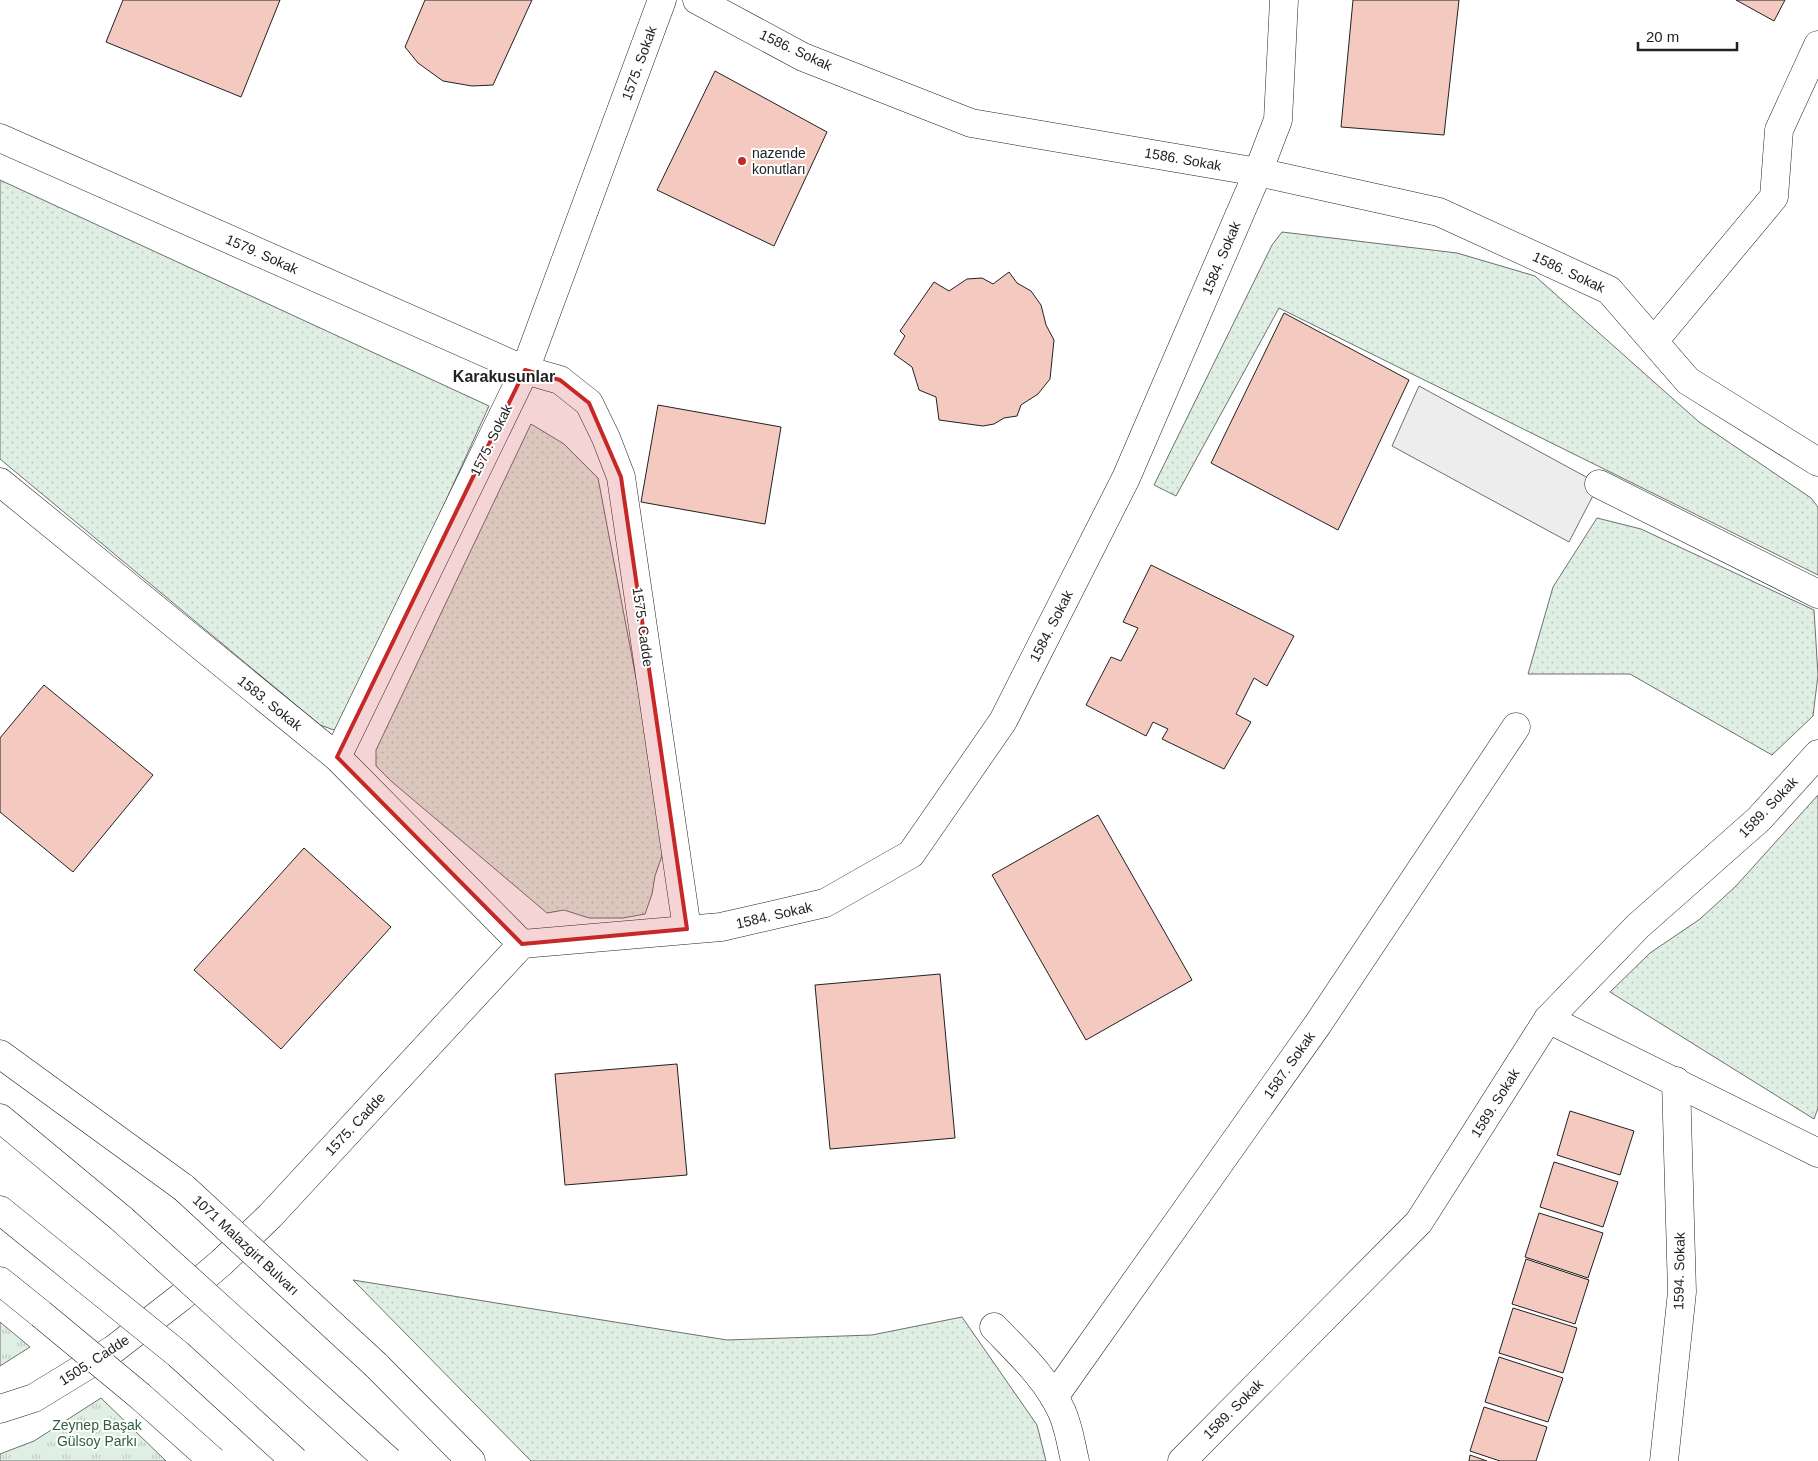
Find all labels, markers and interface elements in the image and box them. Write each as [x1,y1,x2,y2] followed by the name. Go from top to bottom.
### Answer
[1638,20,1737,52] scale bar
[618,23,660,102] street label: 1575. Sokak
[757,26,836,74] street label: 1586. Sokak
[1646,28,1679,45] text: 20 m
[1143,144,1224,174] street label: 1586. Sokak
[752,145,806,177] place label: nazende konutları
[736,155,748,167] marker: nazende konutları
[1198,218,1244,297] street label: 1584. Sokak
[223,231,302,278] street label: 1579. Sokak
[1530,248,1609,296] street label: 1586. Sokak
[453,368,555,385] district label: Karakusunlar
[467,401,516,478] street label: 1575. Sokak
[629,586,657,668] street label: 1575. Cadde
[1026,587,1076,664] street label: 1584. Sokak
[235,672,306,734] street label: 1583. Sokak
[1735,773,1801,841] street label: 1589. Sokak
[734,898,815,932] street label: 1584. Sokak
[1260,1028,1318,1101] street label: 1587. Sokak
[1468,1065,1523,1140] street label: 1589. Sokak
[322,1089,388,1159] street label: 1575. Cadde
[190,1192,302,1298] street label: 1071 Malazgirt Bulvarı
[1670,1231,1688,1310] street label: 1594. Sokak
[56,1331,132,1389] street label: 1505. Cadde
[1200,1375,1267,1442] street label: 1589. Sokak
[52,1417,143,1449] park label: Zeynep Başak Gülsoy Parkı

